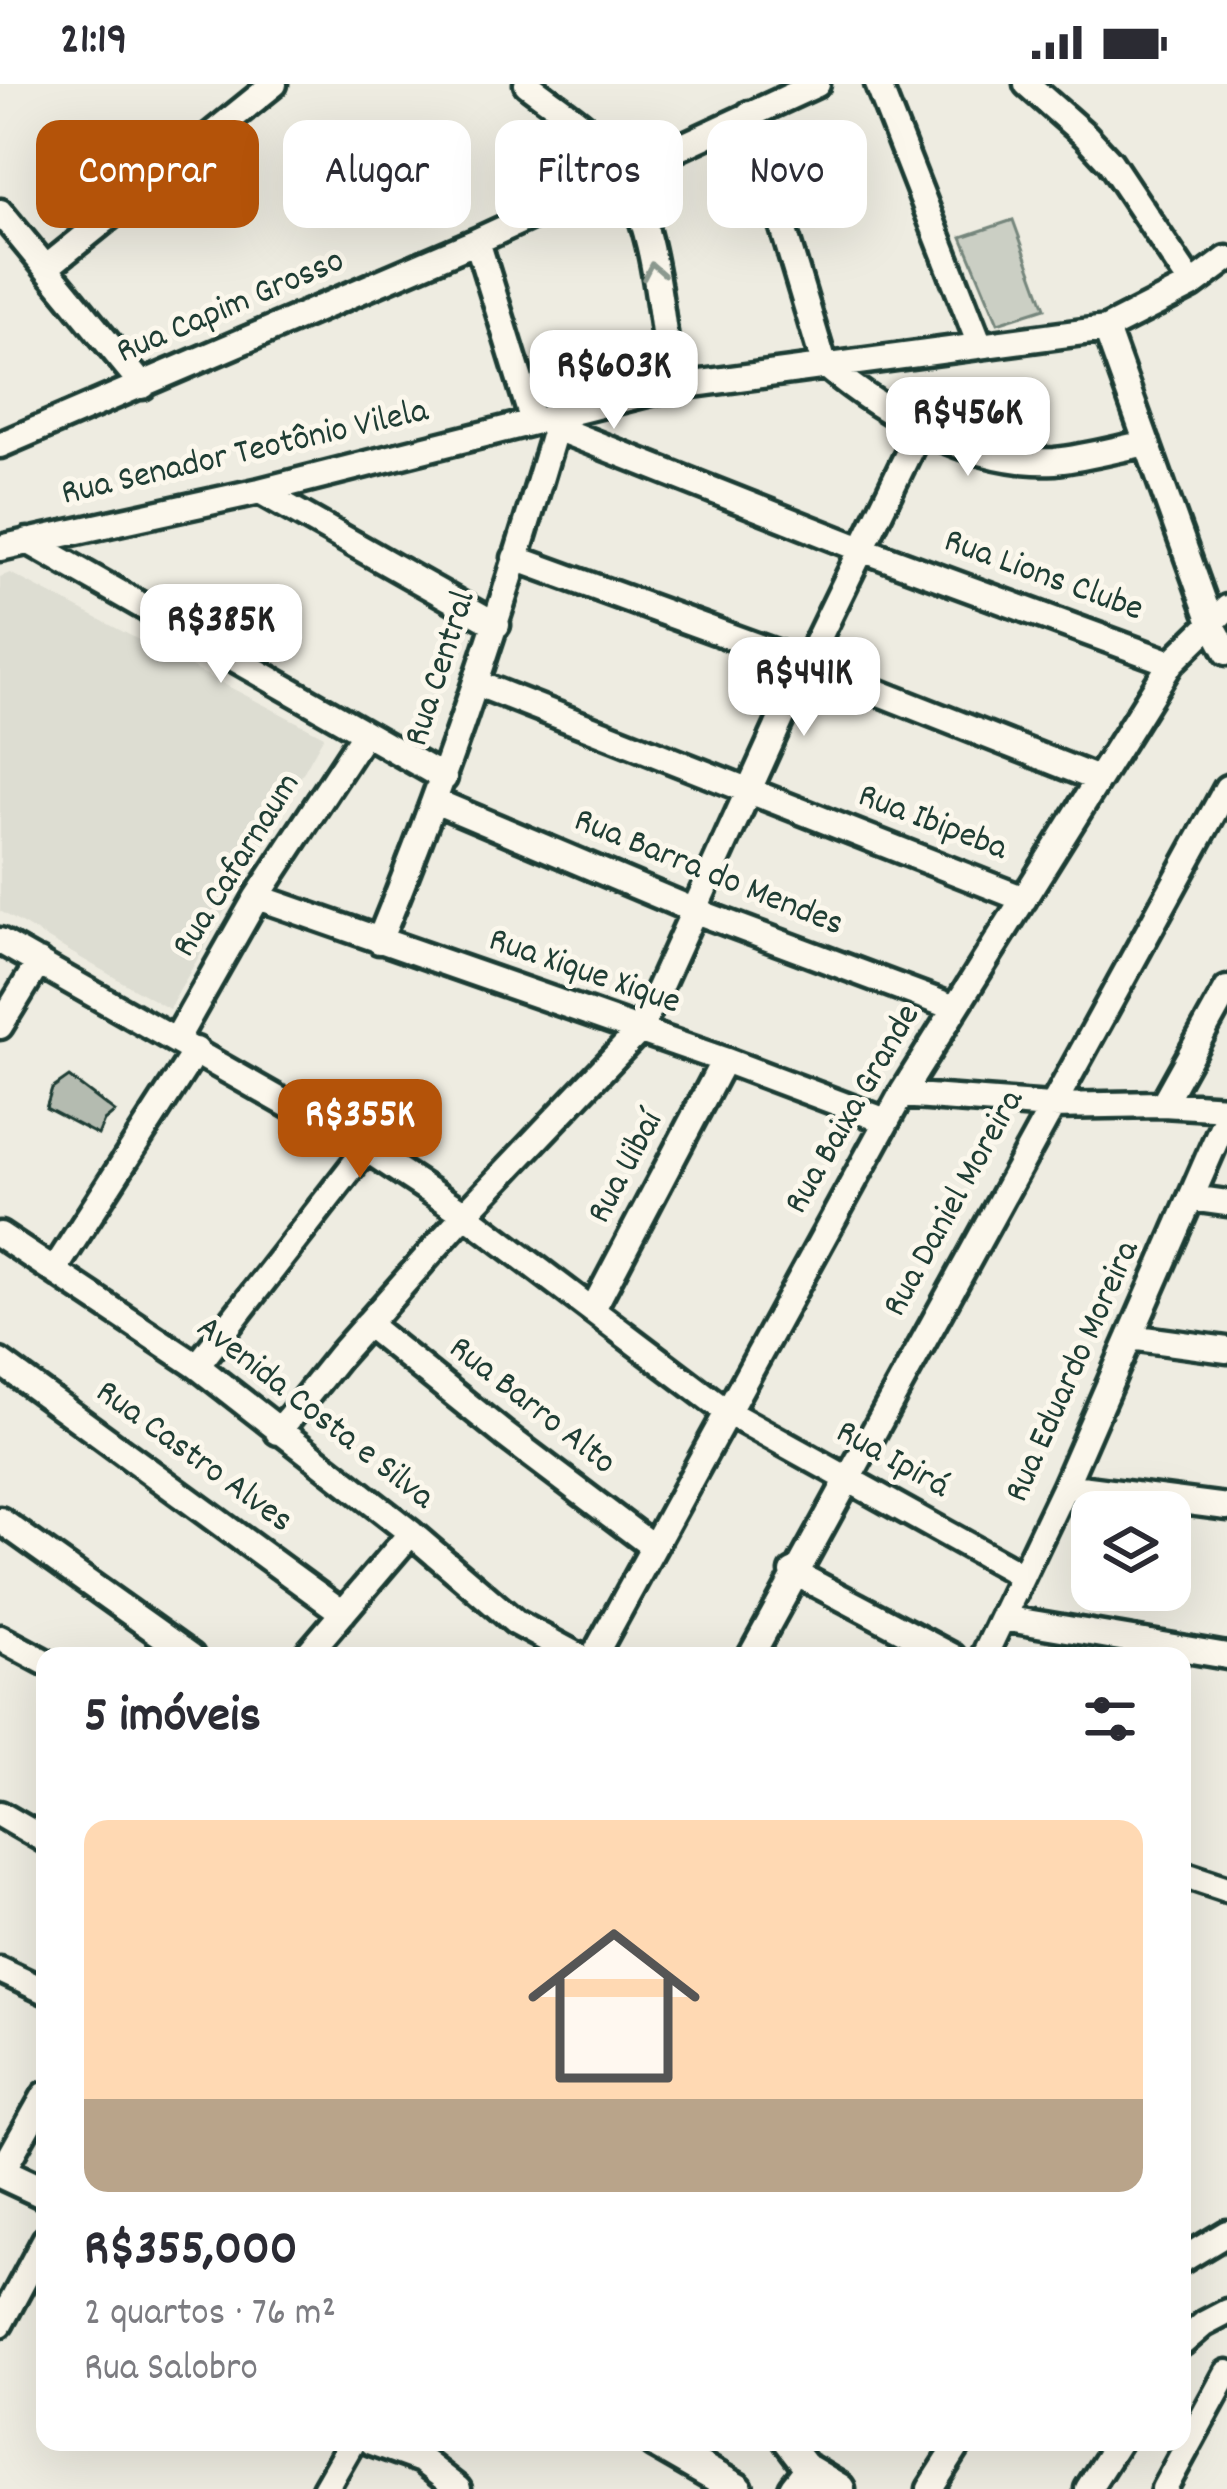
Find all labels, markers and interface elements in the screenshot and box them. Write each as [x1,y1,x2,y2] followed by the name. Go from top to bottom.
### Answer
[60,10,127,74] text: 21:19
[36,120,259,228] chip: Comprar
[283,120,471,228] chip: Alugar
[495,120,683,228] chip: Filtros
[707,120,867,228] chip: Novo
[109,237,353,379] street label: Rua Capim Grosso
[641,262,666,282] one-way arrow
[516,330,712,432] pin: R$603K
[557,341,671,396] text: R$603K
[870,377,1066,479] pin: R$456K
[57,386,434,521] street label: Rua Senador Teotônio Vilela
[913,388,1023,443] text: R$456K
[936,517,1150,637] street label: Rua Lions Clube
[123,584,319,686] pin: R$385K
[392,584,492,753] street label: Rua Central
[167,595,275,650] text: R$385K
[706,637,902,739] pin: R$441K
[755,648,853,703] text: R$441K
[160,763,316,969] street label: Rua Cafarnaum
[850,772,1015,877] street label: Rua Ibipeba
[565,796,851,952] street label: Rua Barra do Mendes
[481,916,687,1030] street label: Rua Xique Xique
[773,995,935,1225] street label: Rua Baixa Grande
[262,1079,458,1181] pin: R$355K
[871,1080,1040,1327] street label: Rua Daniel Moreira
[305,1090,415,1145] text: R$355K
[576,1100,680,1234] street label: Rua Uibaí
[993,1232,1155,1511] street label: Rua Eduardo Moreira
[184,1304,445,1524] street label: Avenida Costa e Silva
[436,1325,626,1489] street label: Rua Barro Alto
[83,1368,303,1548] street label: Rua Castro Alves
[825,1408,959,1514] street label: Rua Ipirá
[1071,1491,1191,1611] map controls
[1071,1491,1191,1611] button: layers
[84,1683,261,1755] text: 5 imóveis
[1077,1686,1143,1752] icon: filters
[506,1898,722,2114] icon: home
[84,2216,298,2288] text: R$355,000
[84,2288,336,2343] text: 2 quartos · 76 m²
[84,2343,258,2398] text: Rua Salobro

